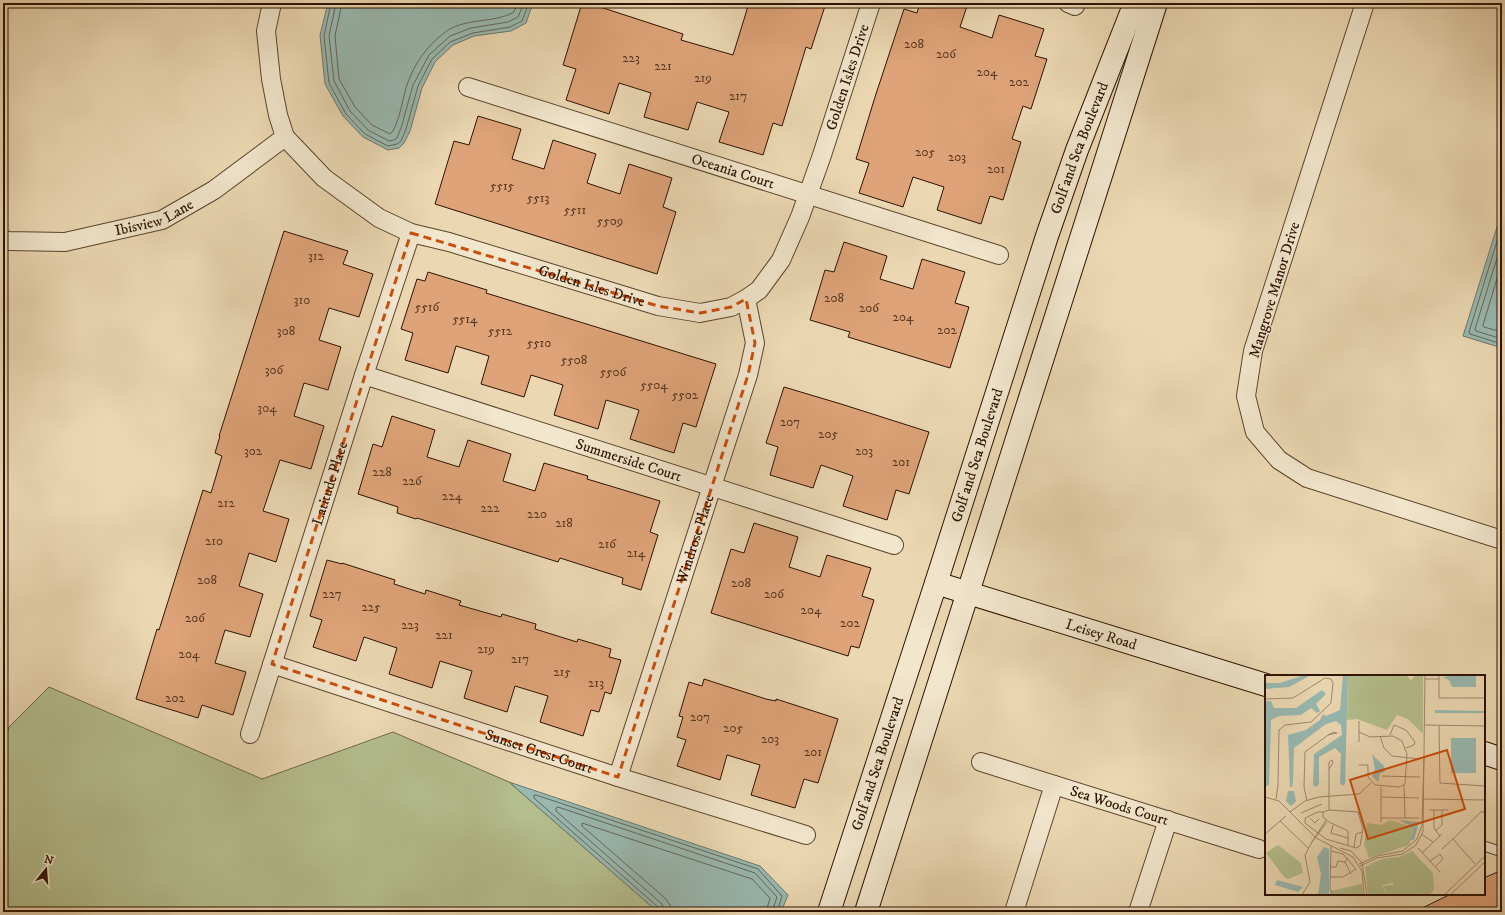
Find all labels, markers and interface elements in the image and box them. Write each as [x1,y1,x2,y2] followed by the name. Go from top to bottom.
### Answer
[822,22,874,133] street label: Golden Isles Drive
[904,36,924,52] house number: 208
[936,46,957,62] house number: 206
[622,50,640,66] house number: 223
[654,58,672,74] house number: 221
[977,64,998,80] house number: 204
[694,70,712,86] house number: 219
[1009,74,1029,90] house number: 202
[1046,79,1113,217] street label: Golf and Sea Boulevard
[729,88,747,104] house number: 217
[915,144,935,160] house number: 205
[689,149,777,193] street label: Oceania Court
[948,149,966,165] house number: 203
[987,161,1005,177] house number: 201
[490,178,515,194] house number: 5515
[527,190,549,206] house number: 5513
[113,195,197,240] street label: Ibisview Lane
[564,202,586,218] house number: 5511
[597,213,623,229] house number: 5509
[1245,220,1304,361] street label: Mangrove Manor Drive
[308,248,325,264] house number: 312
[536,261,647,311] street label: Golden Isles Drive
[824,290,844,306] house number: 208
[294,292,310,308] house number: 310
[415,299,440,315] house number: 5516
[859,300,880,316] house number: 206
[893,309,914,325] house number: 204
[452,311,478,327] house number: 5514
[937,322,957,338] house number: 202
[277,323,295,339] house number: 308
[488,323,513,339] house number: 5512
[527,335,551,351] house number: 5510
[561,352,587,368] house number: 5508
[265,362,285,378] house number: 306
[600,364,628,380] house number: 5506
[640,377,668,393] house number: 5504
[947,386,1008,525] street label: Golf and Sea Boulevard
[672,387,699,403] house number: 5502
[257,400,277,416] house number: 304
[780,414,800,430] house number: 207
[818,426,838,442] house number: 205
[573,435,684,486] street label: Summerside Court
[308,439,352,528] street label: Latitude Place
[244,443,263,459] house number: 302
[855,443,873,459] house number: 203
[892,454,910,470] house number: 201
[372,464,392,480] house number: 228
[402,473,423,489] house number: 226
[442,488,463,504] house number: 224
[672,492,719,587] street label: Windrose Place
[217,495,235,511] house number: 212
[480,500,500,516] house number: 222
[527,506,547,522] house number: 220
[555,515,573,531] house number: 218
[205,533,223,549] house number: 210
[598,536,617,552] house number: 216
[627,545,646,561] house number: 214
[197,572,217,588] house number: 208
[731,575,751,591] house number: 208
[322,586,342,602] house number: 227
[764,586,785,602] house number: 206
[361,599,381,615] house number: 225
[801,602,822,618] house number: 204
[185,610,206,626] house number: 206
[840,615,860,631] house number: 202
[1063,615,1140,655] street label: Leisey Road
[401,617,419,633] house number: 223
[435,627,453,643] house number: 221
[477,641,495,657] house number: 219
[179,646,200,662] house number: 204
[511,651,529,667] house number: 217
[553,664,571,680] house number: 215
[588,675,604,691] house number: 213
[1265,675,1485,895] inset map
[165,690,185,706] house number: 202
[847,694,908,833] street label: Golf and Sea Boulevard
[690,709,710,725] house number: 207
[723,720,743,736] house number: 205
[483,725,595,778] street label: Sunset Crest Court
[761,731,779,747] house number: 203
[804,744,822,760] house number: 201
[1068,781,1171,830] street label: Sea Woods Court
[26,849,66,889] north arrow
[42,852,55,868] text: N

